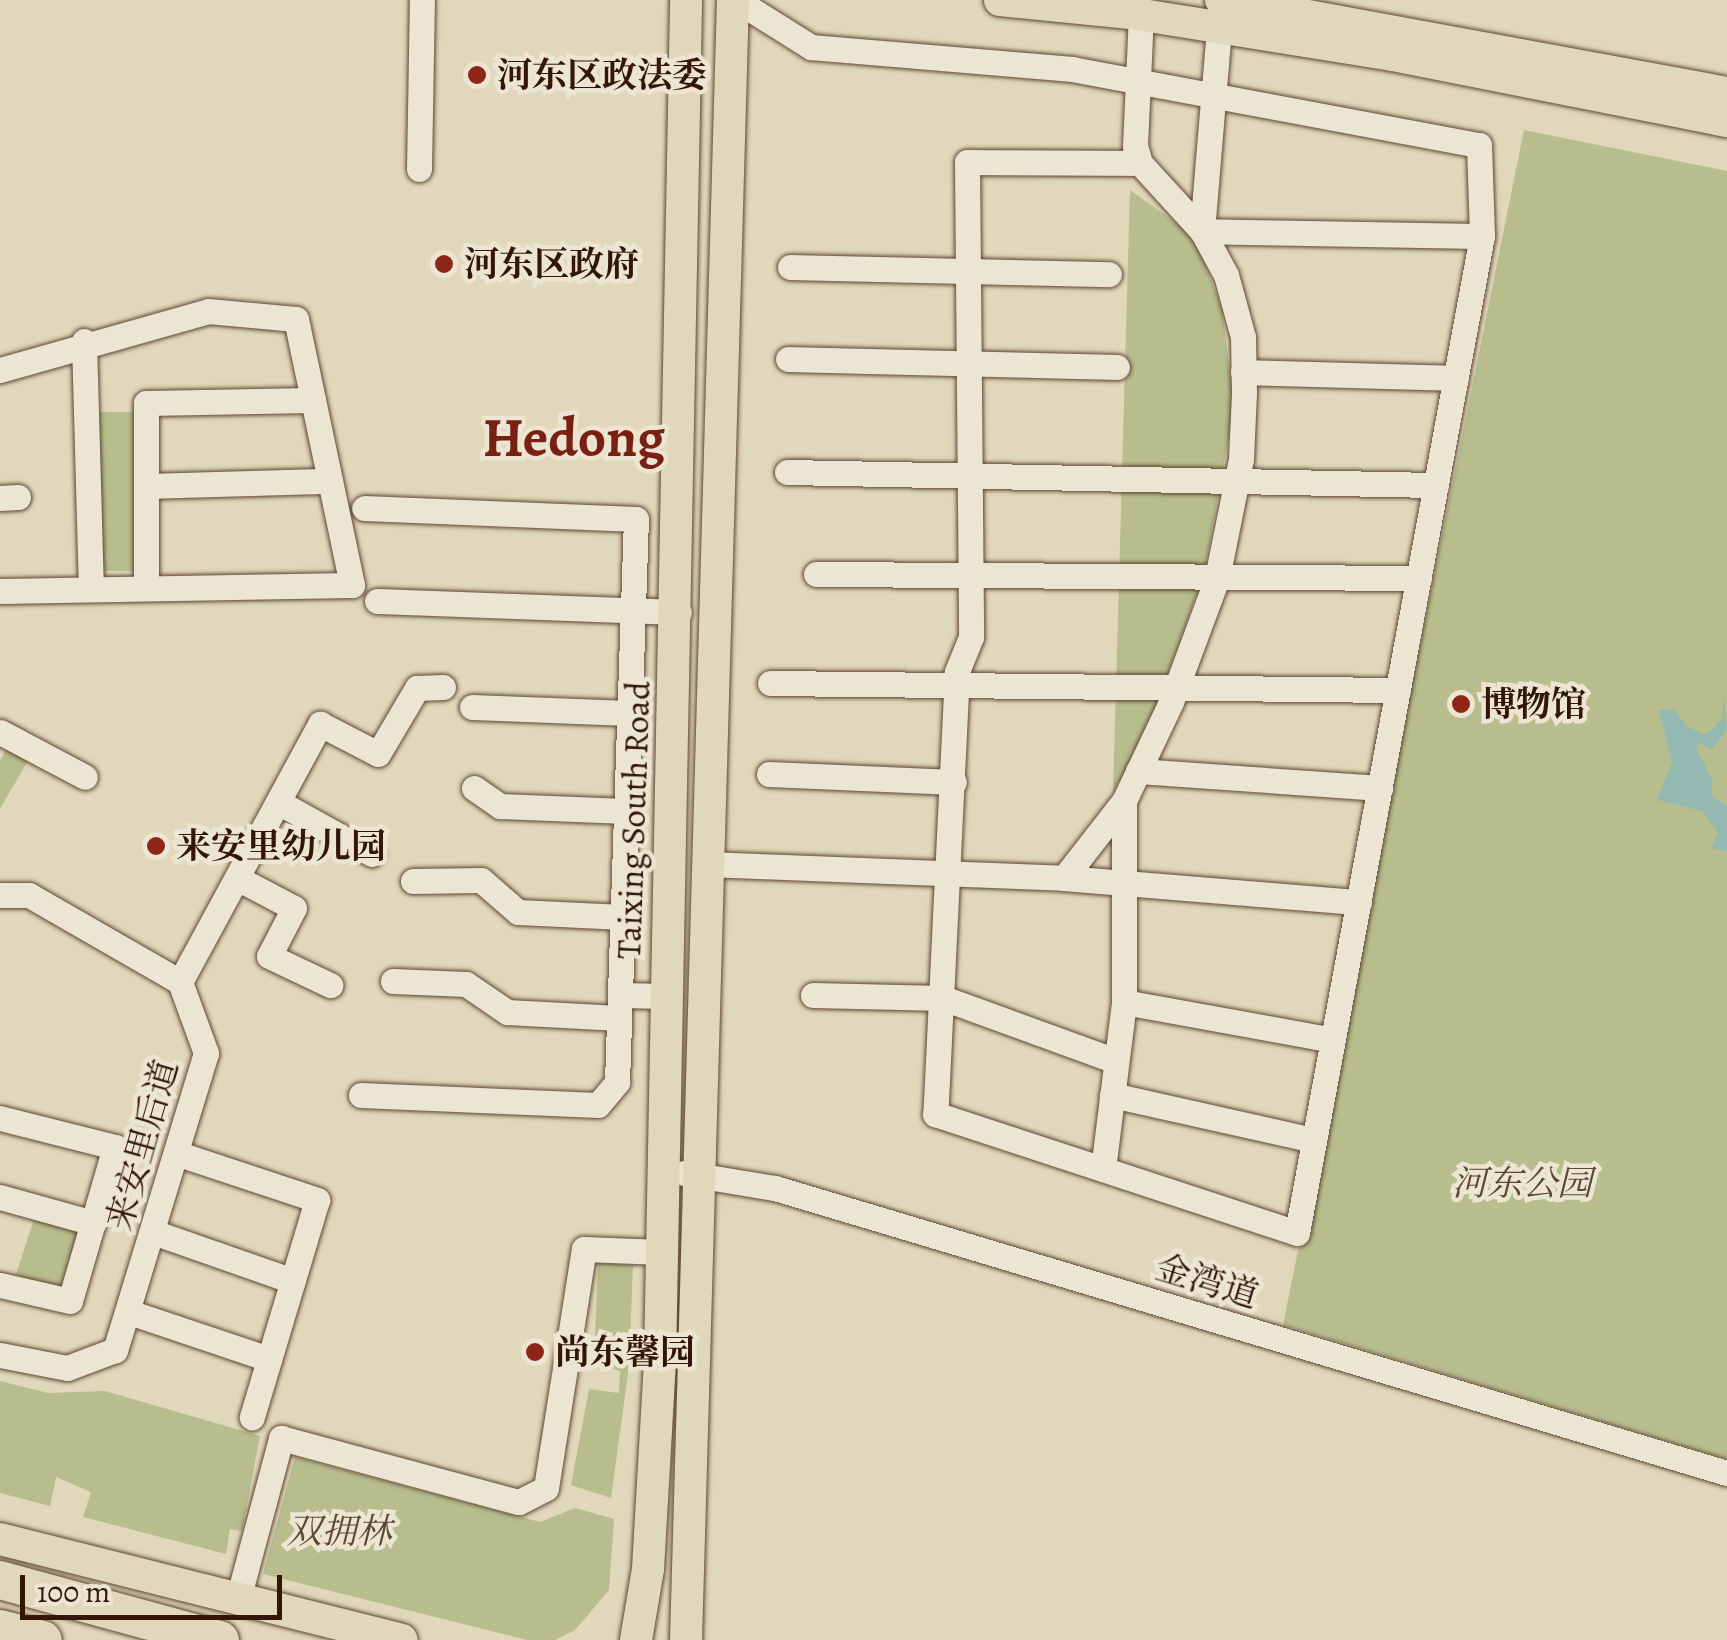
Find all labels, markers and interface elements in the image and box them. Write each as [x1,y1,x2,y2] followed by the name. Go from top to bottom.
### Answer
[497,54,707,96] place label: 河东区政法委
[466,64,488,86] marker: 河东区政法委
[464,243,639,285] place label: 河东区政府
[433,253,455,275] marker: 河东区政府
[483,405,665,471] district label: Hedong
[607,680,659,960] street label: Taixing South Road
[1481,683,1586,725] place label: 博物馆
[1450,693,1472,715] marker: 博物馆
[176,825,386,867] place label: 来安里幼儿园
[145,835,167,857] marker: 来安里幼儿园
[98,1055,186,1235] street label: 来安里后道
[1452,1162,1592,1204] park label: 河东公园
[1151,1246,1263,1316] street label: 金湾道
[555,1331,695,1373] place label: 尚东馨园
[524,1341,546,1363] marker: 尚东馨园
[287,1510,391,1552] park label: 双拥林
[25,1555,288,1617] scale bar
[37,1572,110,1612] text: 100 m

